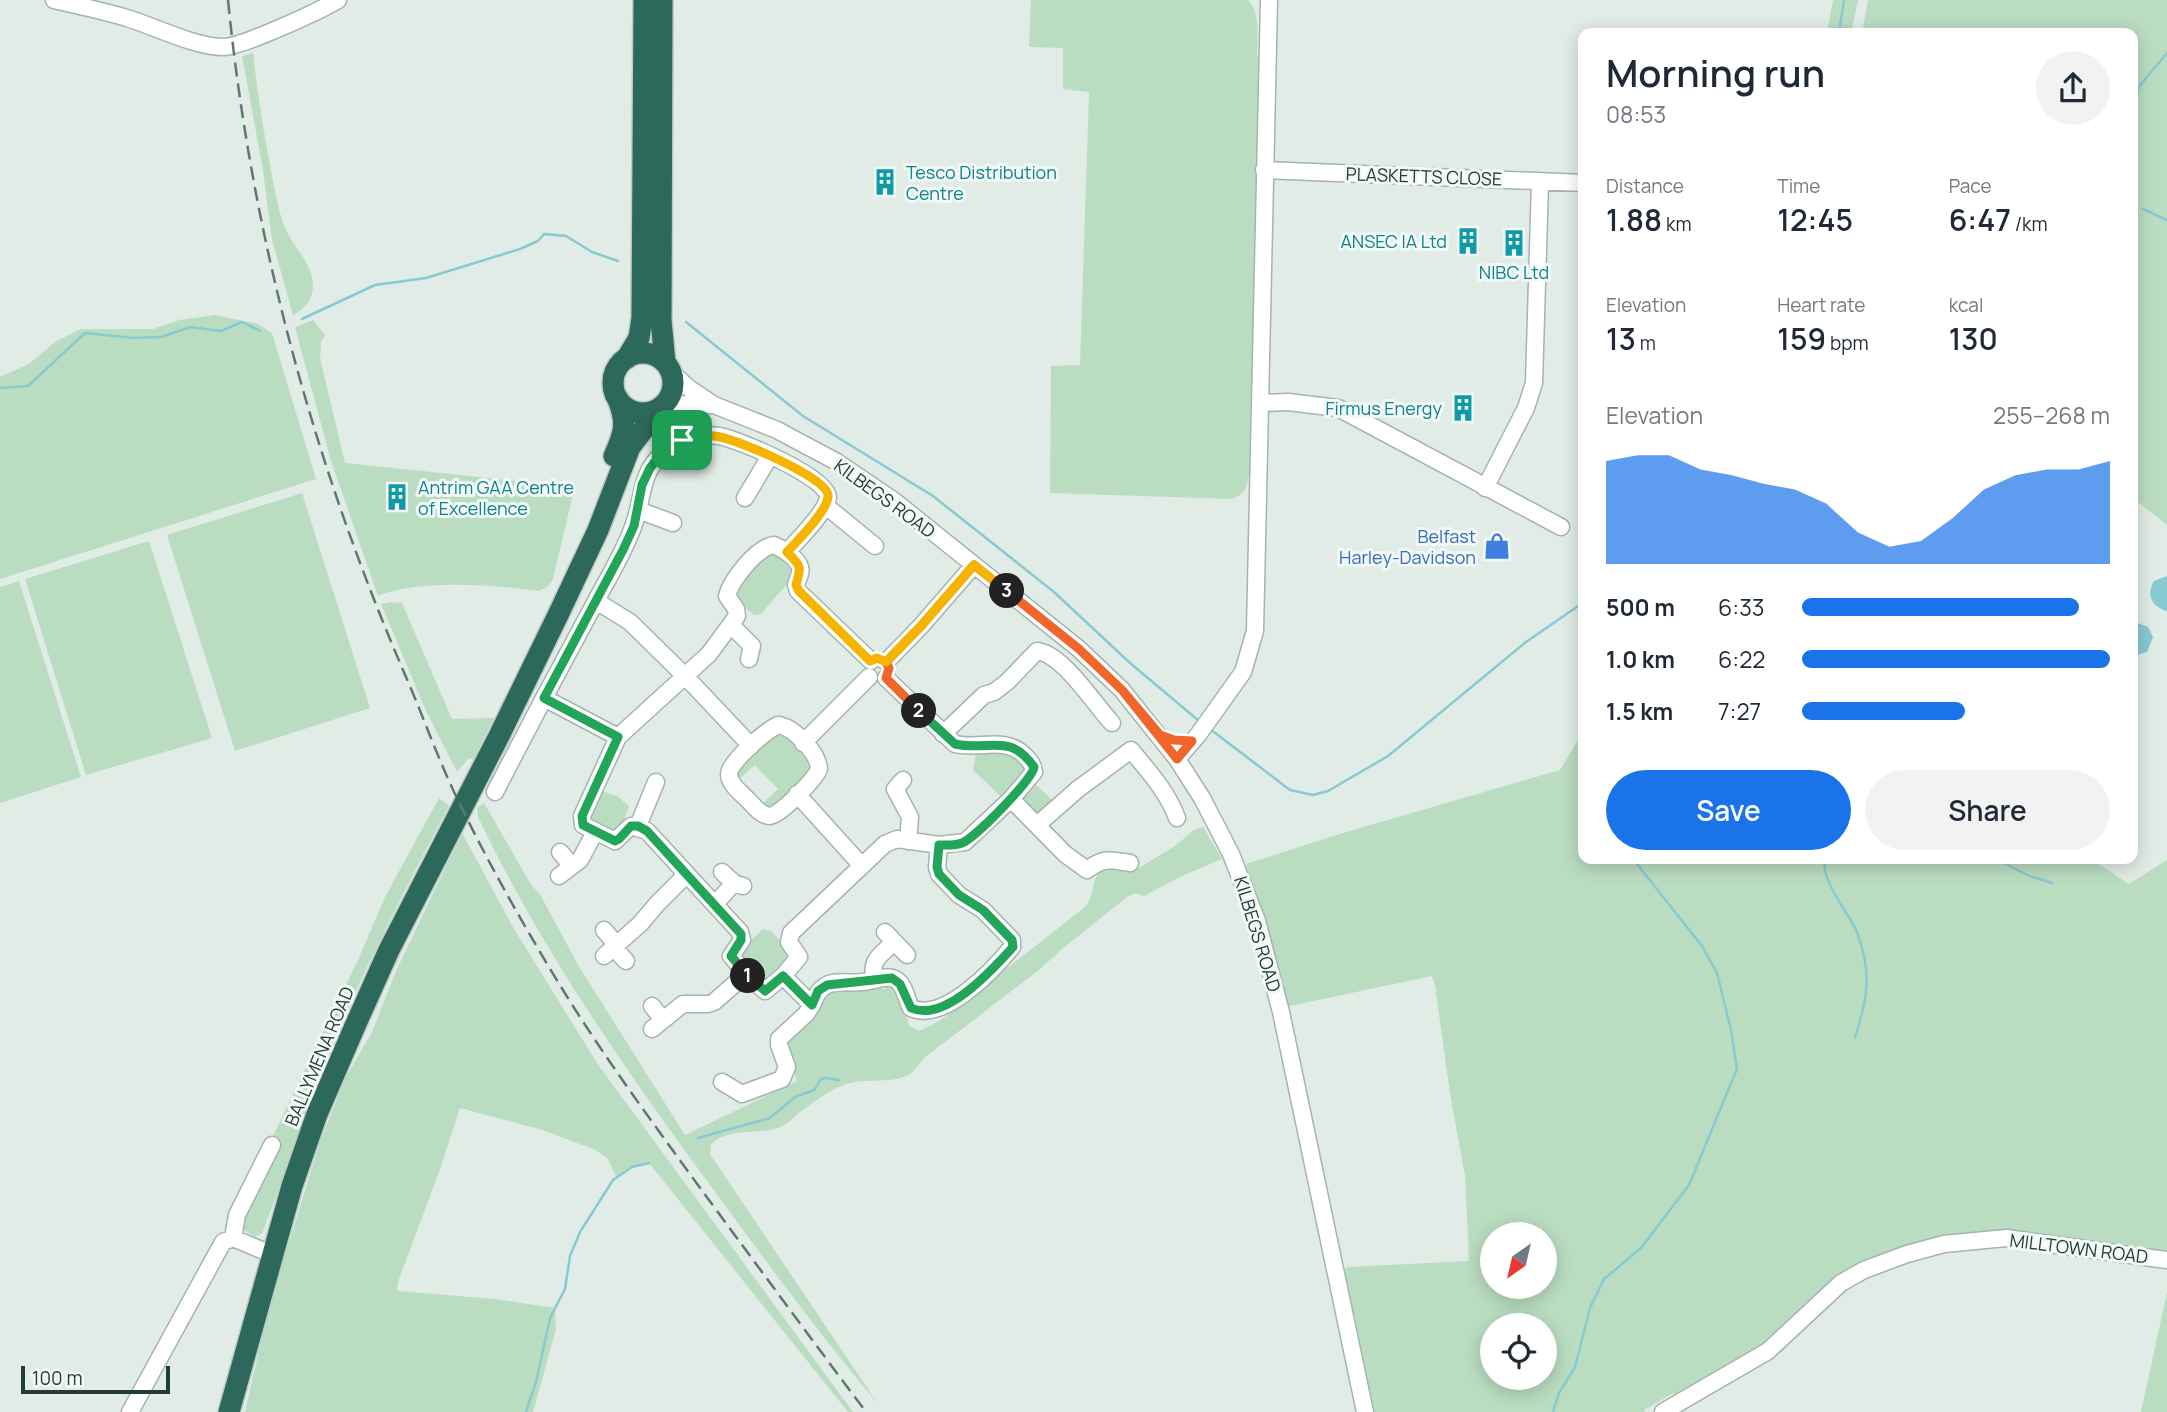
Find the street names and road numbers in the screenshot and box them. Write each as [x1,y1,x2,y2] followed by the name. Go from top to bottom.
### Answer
[1345,161,1503,191] street label: PLASKETTS CLOSE
[830,453,940,543] street label: KILBEGS ROAD
[1229,873,1287,995] street label: KILBEGS ROAD
[279,983,359,1129] street label: BALLYMENA ROAD
[2008,1228,2150,1268] street label: MILLTOWN ROAD

